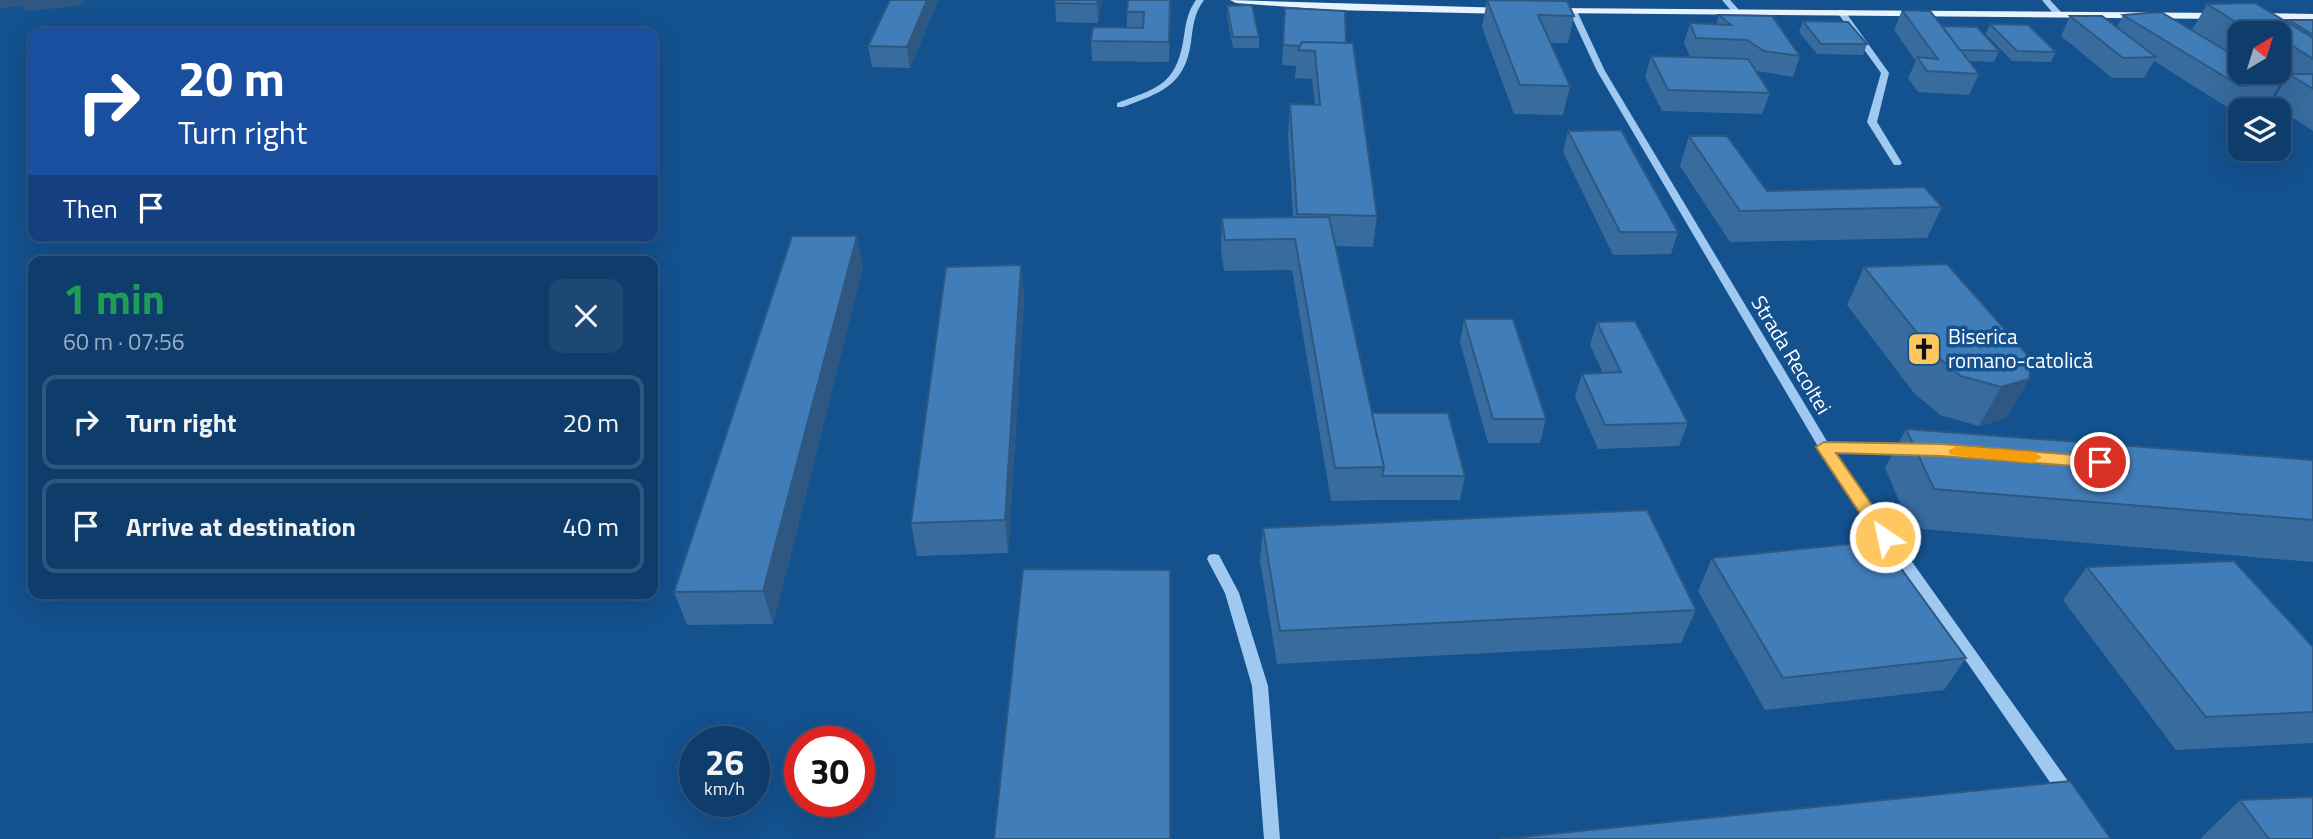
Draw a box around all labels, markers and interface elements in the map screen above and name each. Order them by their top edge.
north arrow [2228,21,2291,84]
map controls [2228,21,2291,161]
text: 20 m [178,40,285,115]
icon: right [63,56,154,147]
button: layers [2228,98,2291,161]
text: Turn right [178,108,307,156]
text: Then [63,189,118,228]
icon: arrive [132,189,170,227]
text: 1 min [63,266,165,330]
button: close [549,279,623,353]
street label: Strada Recoltei [1744,289,1840,420]
place label: Biserica romano-catolică [1948,320,2094,376]
text: 60 m · 07:56 [63,324,185,359]
church icon: Biserica romano-catolică [1905,330,1943,368]
icon: right [67,403,105,441]
text: Turn right [126,403,237,442]
text: 20 m [562,403,619,442]
pin [2070,432,2130,492]
icon: arrive [2081,443,2119,481]
position arrow [1848,500,1922,574]
icon: arrive [67,507,105,545]
text: Arrive at destination [126,507,356,546]
text: 40 m [562,507,619,546]
speed limit sign: 30 [784,726,875,817]
text: 26 [705,735,744,789]
text: km/h [704,775,745,802]

